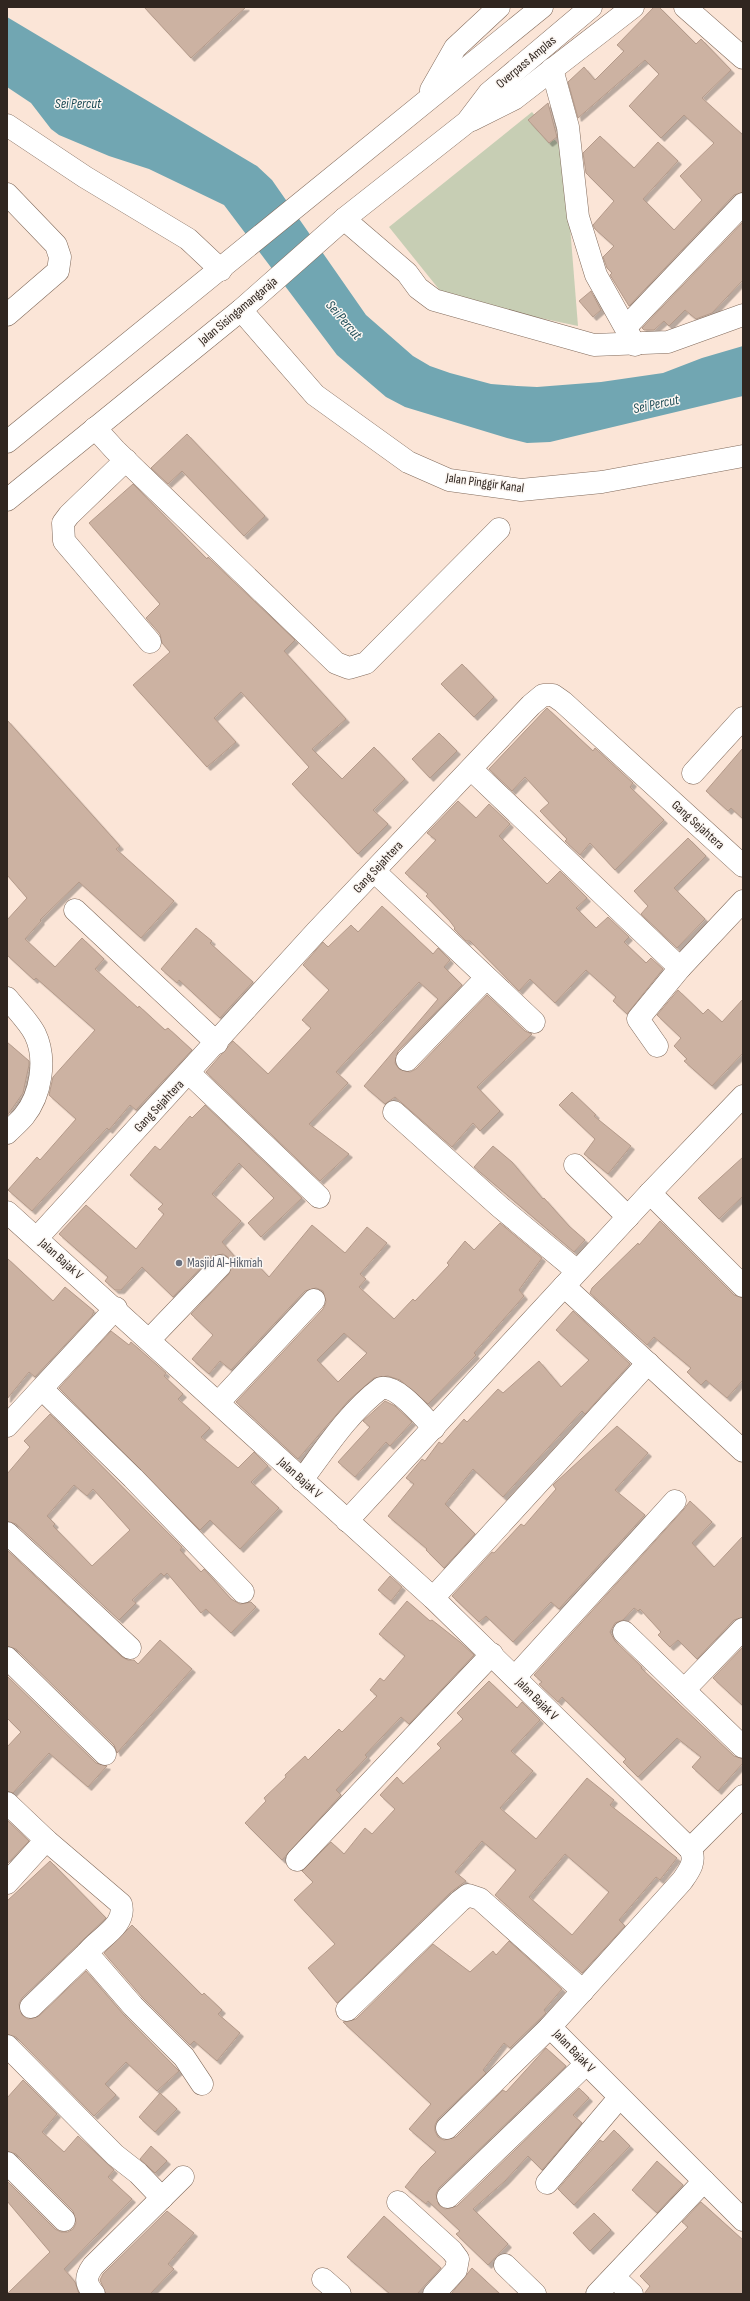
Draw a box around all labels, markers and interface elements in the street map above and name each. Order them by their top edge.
street label: Overpass Amplas [493,32,560,92]
water label: Sei Percut [55,95,102,112]
street label: Jalan Sisingamangaraja [194,273,281,349]
water label: Sei Percut [322,297,366,344]
water label: Sei Percut [632,391,681,417]
street label: Jalan Pinggir Kanal [444,469,525,496]
street label: Gang Sejahtera [668,797,728,853]
street label: Gang Sejahtera [350,838,406,896]
street label: Gang Sejahtera [131,1077,187,1135]
street label: Jalan Bajak V [35,1234,86,1283]
place label: Masjid Al-Hikmah [187,1255,262,1271]
marker: Masjid Al-Hikmah [174,1258,184,1268]
street label: Jalan Bajak V [274,1453,325,1502]
street label: Jalan Bajak V [512,1674,562,1724]
street label: Jalan Bajak V [549,2025,599,2076]

